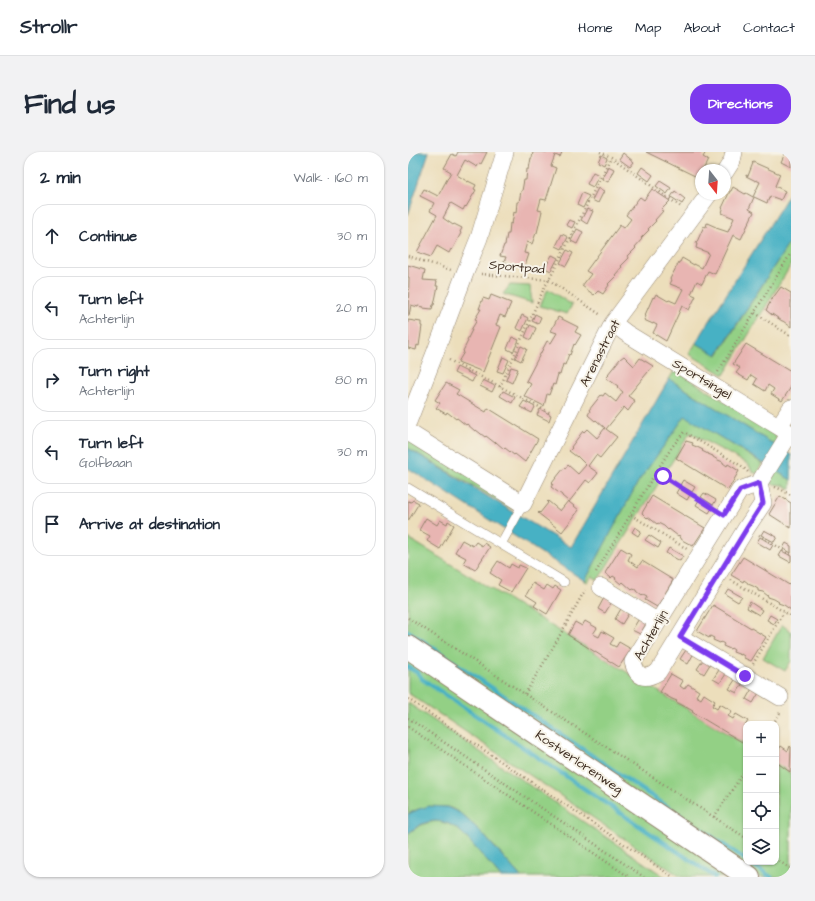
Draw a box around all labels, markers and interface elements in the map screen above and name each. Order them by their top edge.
text: Strollr [20,14,78,41]
text: Home [578,18,613,38]
text: Map [635,18,661,38]
text: About [683,18,721,38]
text: Contact [743,18,795,38]
button: Directions [690,84,791,124]
text: Find us [24,85,115,124]
north arrow [695,164,731,200]
text: 2 min [40,166,81,190]
text: Walk · 160 m [294,169,368,187]
icon: ahead [41,225,63,247]
text: Continue [79,226,137,247]
text: 30 m [337,227,367,245]
street label: Sportpad [488,256,546,278]
text: Turn left [79,289,143,310]
icon: left [41,297,63,319]
text: 20 m [336,299,367,317]
text: Achterlijn [79,310,134,328]
street label: Arenastraat [575,316,625,390]
street label: Sportsingel [669,354,735,405]
text: Turn right [79,361,150,382]
icon: right [41,369,63,391]
text: 80 m [335,371,367,389]
text: Achterlijn [79,382,134,400]
text: Turn left [79,433,143,454]
icon: left [41,441,63,463]
text: 30 m [337,443,367,461]
text: Golfbaan [79,454,132,472]
route start [654,467,672,485]
icon: arrive [41,513,63,535]
text: Arrive at destination [79,514,220,535]
street label: Achterlijn [629,606,673,663]
route end [736,667,754,685]
map controls [743,721,779,865]
button: + [743,721,779,757]
street label: Kostverlorenweg [531,726,627,799]
button: − [743,757,779,793]
button: locate [743,793,779,829]
button: layers [743,829,779,865]

